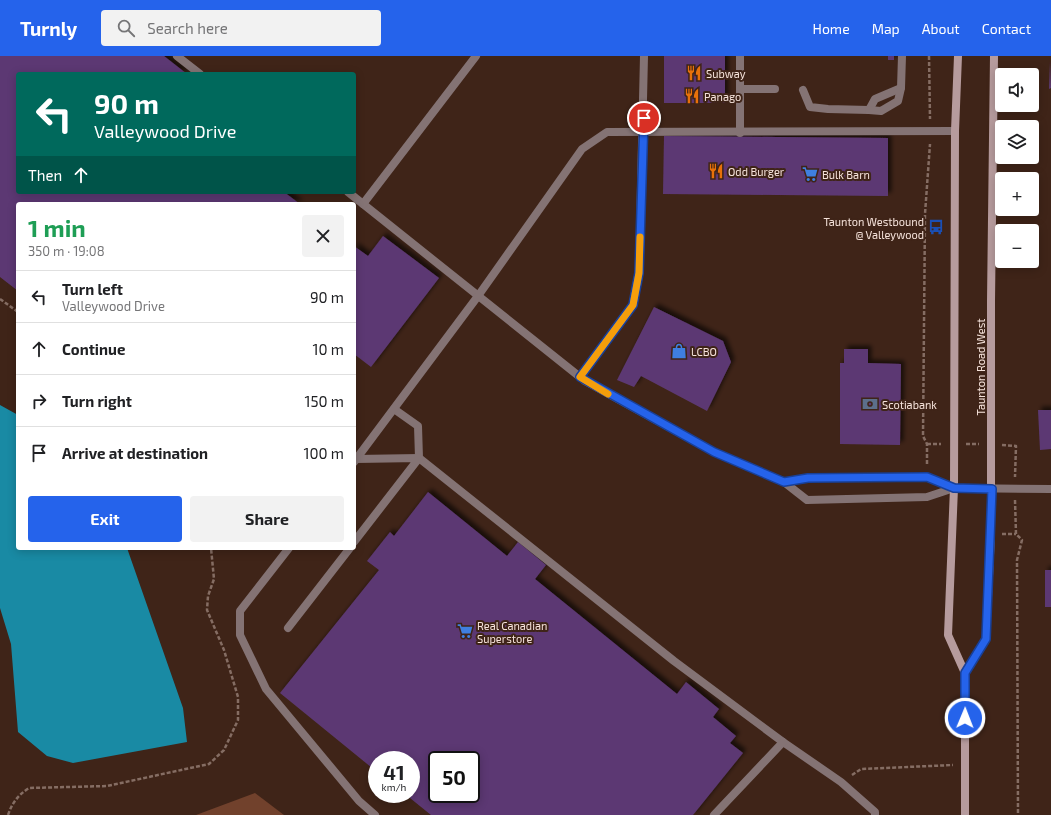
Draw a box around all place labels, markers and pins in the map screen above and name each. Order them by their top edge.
restaurant icon: Subway [685,64,703,82]
place label: Subway [706,67,746,80]
restaurant icon: Panago [683,87,701,105]
place label: Panago [704,90,741,103]
pin [627,101,661,135]
restaurant icon: Odd Burger [707,162,725,180]
place label: Odd Burger [728,165,785,178]
supermarket icon: Bulk Barn [801,165,819,183]
place label: Bulk Barn [822,168,870,181]
place label: Taunton Westbound @ Valleywood [823,215,924,241]
bus stop icon: Taunton Westbound @ Valleywood [927,218,945,236]
shop icon: LCBO [670,342,688,360]
place label: LCBO [691,345,717,358]
bank icon: Scotiabank [861,395,879,413]
place label: Scotiabank [882,398,937,411]
place label: Real Canadian Superstore [477,619,547,645]
supermarket icon: Real Canadian Superstore [456,622,474,640]

